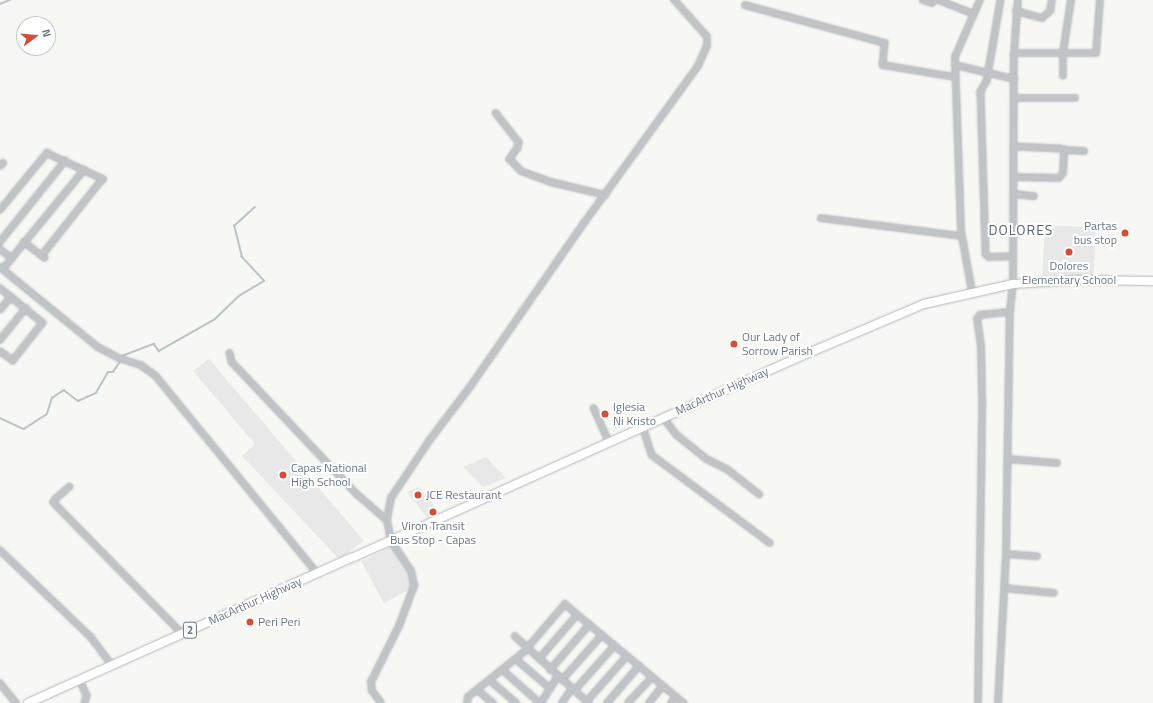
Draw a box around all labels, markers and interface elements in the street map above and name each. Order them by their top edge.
north arrow [16,16,56,56]
text: N [38,27,55,39]
place label: Partas bus stop [1074,219,1117,247]
district label: DOLORES [989,222,1053,238]
marker: Partas bus stop [1120,228,1130,238]
marker: Dolores Elementary School [1064,247,1074,257]
place label: Dolores Elementary School [1022,259,1116,287]
place label: Our Lady of Sorrow Parish [742,330,813,358]
marker: Our Lady of Sorrow Parish [729,339,739,349]
street label: MacArthur Highway [673,364,771,418]
place label: Iglesia Ni Kristo [613,400,656,428]
marker: Iglesia Ni Kristo [600,409,610,419]
place label: Capas National High School [291,461,367,489]
marker: Capas National High School [278,470,288,480]
place label: JCE Restaurant [426,488,502,502]
marker: JCE Restaurant [413,490,423,500]
marker: Viron Transit Bus Stop - Capas [428,507,438,517]
place label: Viron Transit Bus Stop - Capas [390,519,476,547]
street label: MacArthur Highway [206,574,304,628]
place label: Peri Peri [258,615,300,629]
marker: Peri Peri [245,617,255,627]
road number: 2 [182,621,198,639]

